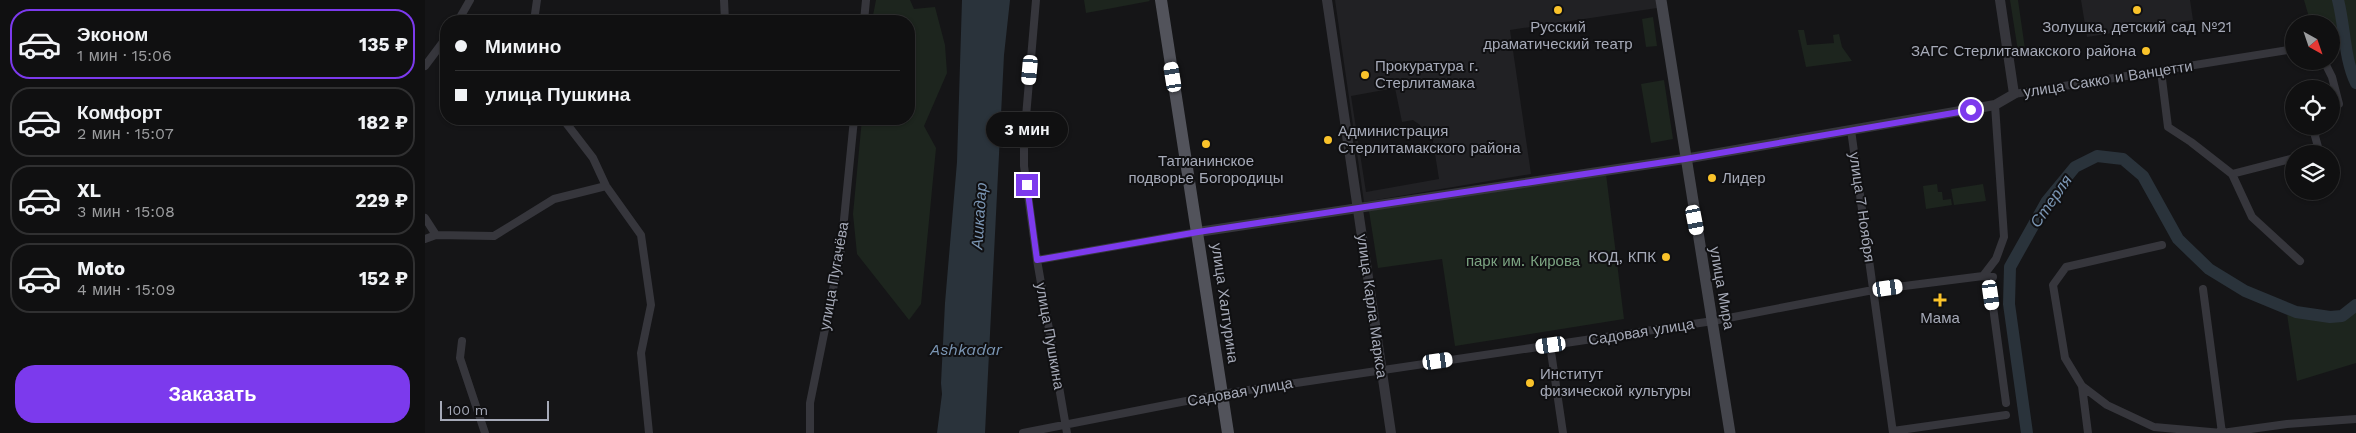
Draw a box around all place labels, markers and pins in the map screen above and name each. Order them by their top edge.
marker: Русский драматический театр [1552,4,1564,16]
marker: Золушка, детский сад №21 [2131,4,2143,16]
place label: Русский драматический театр [1483,18,1633,53]
place label: Золушка, детский сад №21 [2042,18,2232,36]
place label: ЗАГС Стерлитамакского района [1911,42,2137,60]
marker: ЗАГС Стерлитамакского района [2140,45,2152,57]
place label: Прокуратура г. Стерлитамака [1375,57,1479,92]
marker: Прокуратура г. Стерлитамака [1359,69,1371,81]
place label: Администрация Стерлитамакского района [1338,122,1521,157]
marker: Администрация Стерлитамакского района [1322,134,1334,146]
marker: Татианинское подворье Богородицы [1200,138,1212,150]
place label: Татианинское подворье Богородицы [1128,152,1284,187]
place label: Лидер [1722,169,1766,187]
marker: Лидер [1706,172,1718,184]
place label: КОД, КПК [1589,248,1656,266]
marker: КОД, КПК [1660,251,1672,263]
marker: Мама [1933,293,1947,307]
place label: Мама [1920,309,1960,327]
place label: Институт физической культуры [1540,365,1691,400]
marker: Институт физической культуры [1524,377,1536,389]

